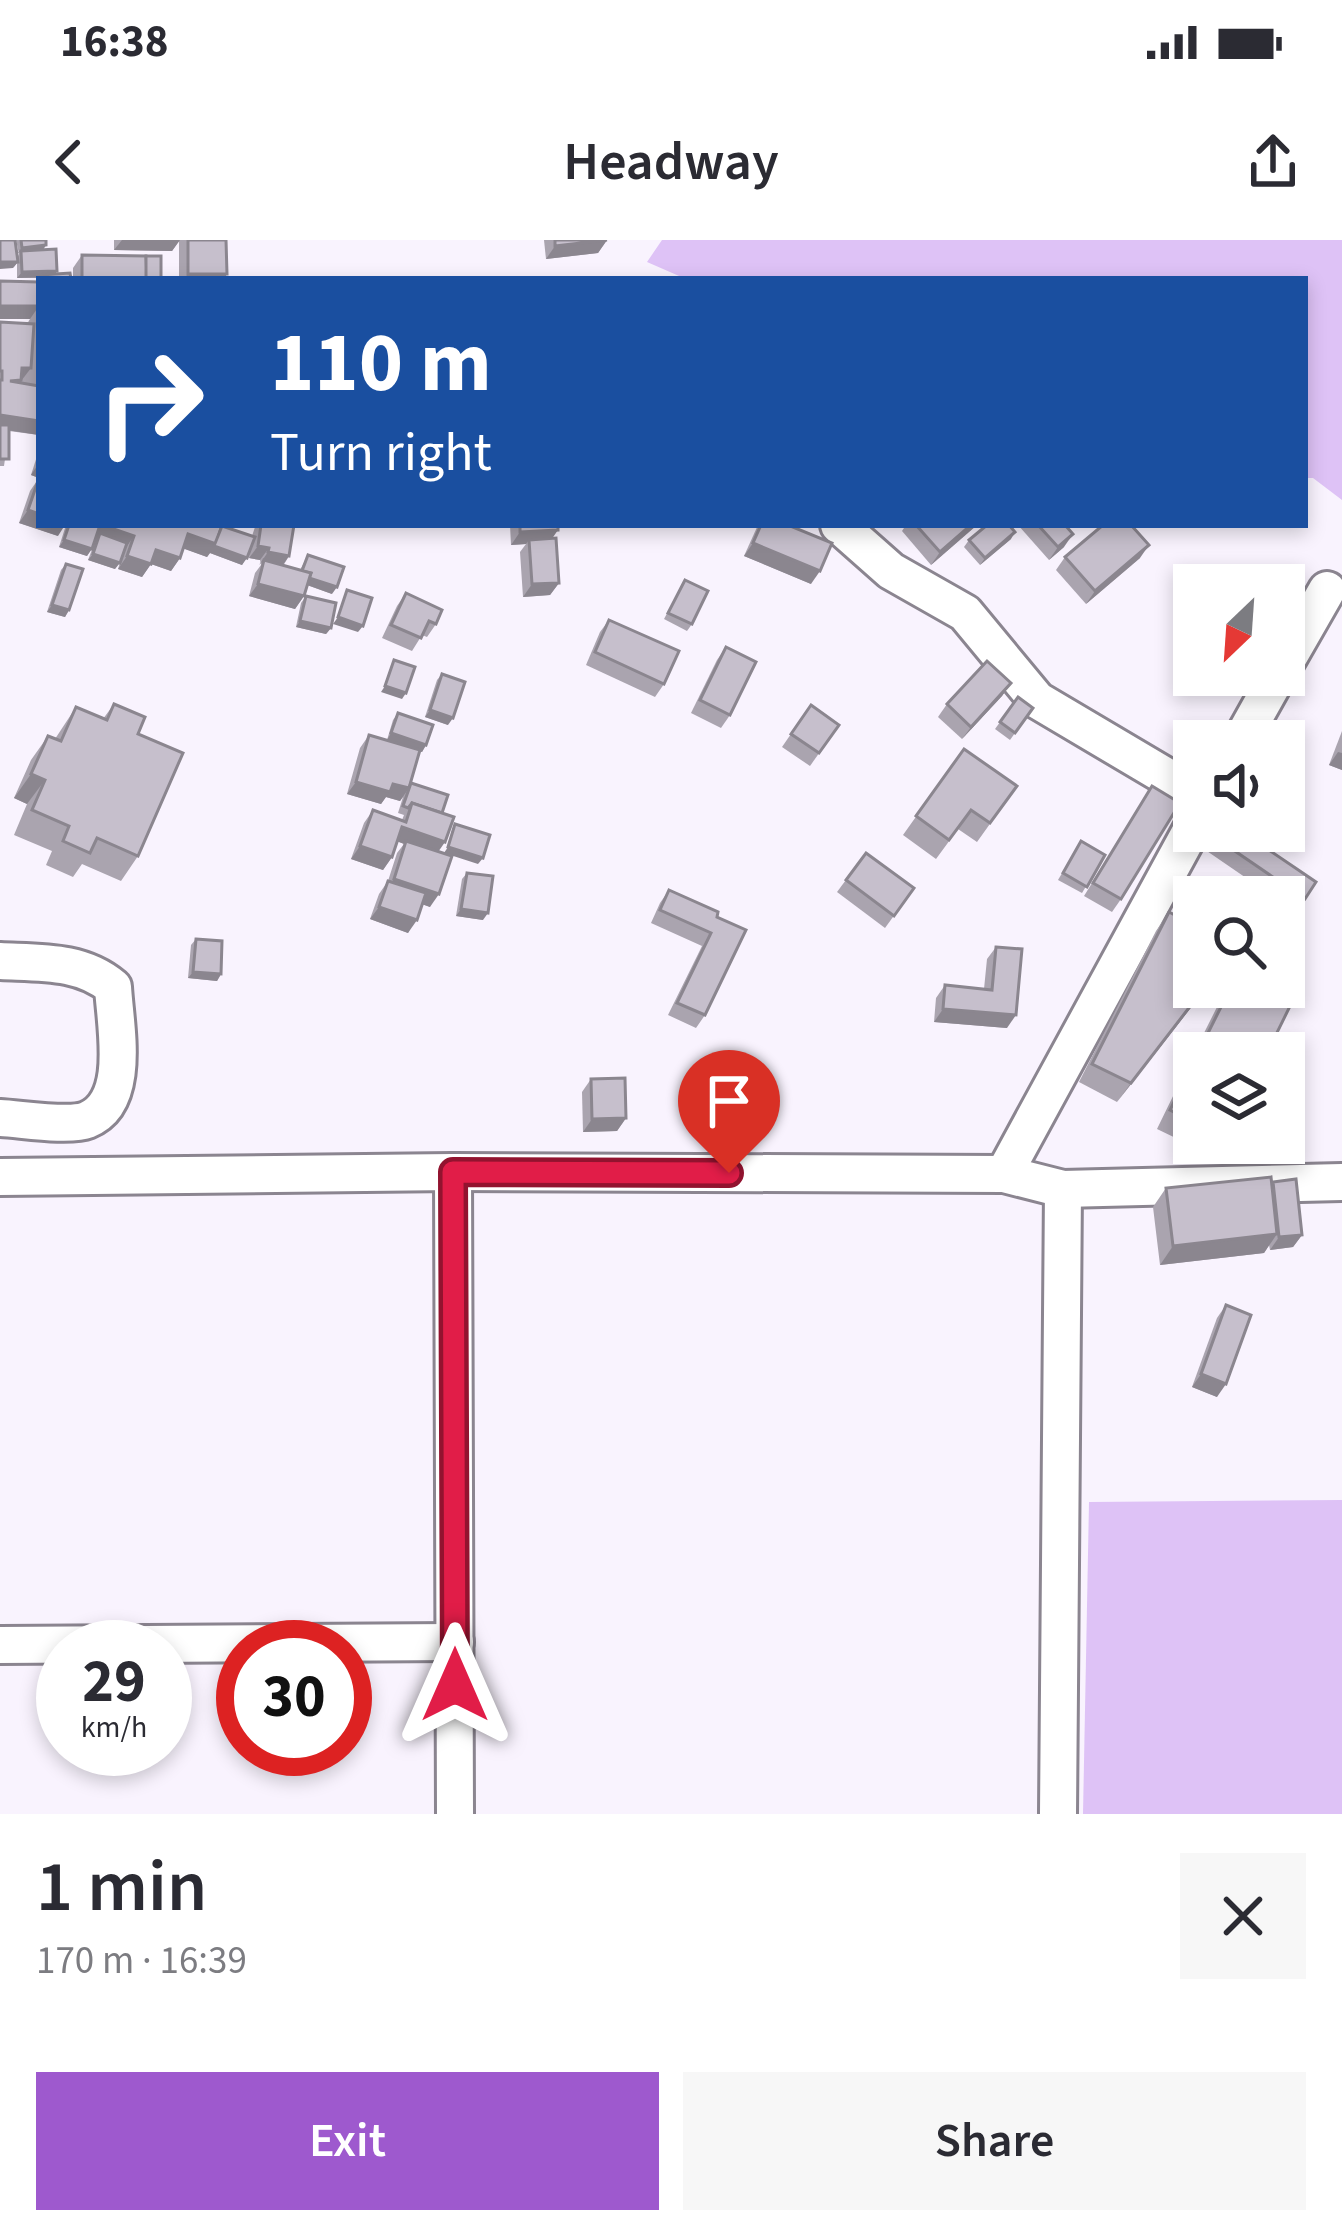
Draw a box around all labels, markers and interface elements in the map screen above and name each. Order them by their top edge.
text: 16:38 [60,10,169,74]
text: Headway [563,124,779,201]
icon: back [36,129,102,195]
icon: share [1240,129,1306,195]
text: 110 m [270,304,492,424]
icon: right [72,324,228,480]
text: Turn right [270,415,492,492]
north arrow [1173,564,1305,696]
map controls [1173,564,1305,1164]
button: sound [1173,720,1305,852]
button: search [1173,876,1305,1008]
button: layers [1173,1032,1305,1164]
pin [678,1050,780,1173]
icon: arrive [696,1068,762,1134]
speed limit sign: 30 [216,1620,372,1776]
position arrow [392,1622,518,1748]
text: 29 [82,1640,146,1725]
text: km/h [81,1706,147,1749]
text: 1 min [36,1836,207,1939]
button: close [1180,1853,1306,1979]
text: 170 m · 16:39 [36,1933,247,1989]
button: Exit [36,2072,659,2210]
button: Share [683,2072,1306,2210]

